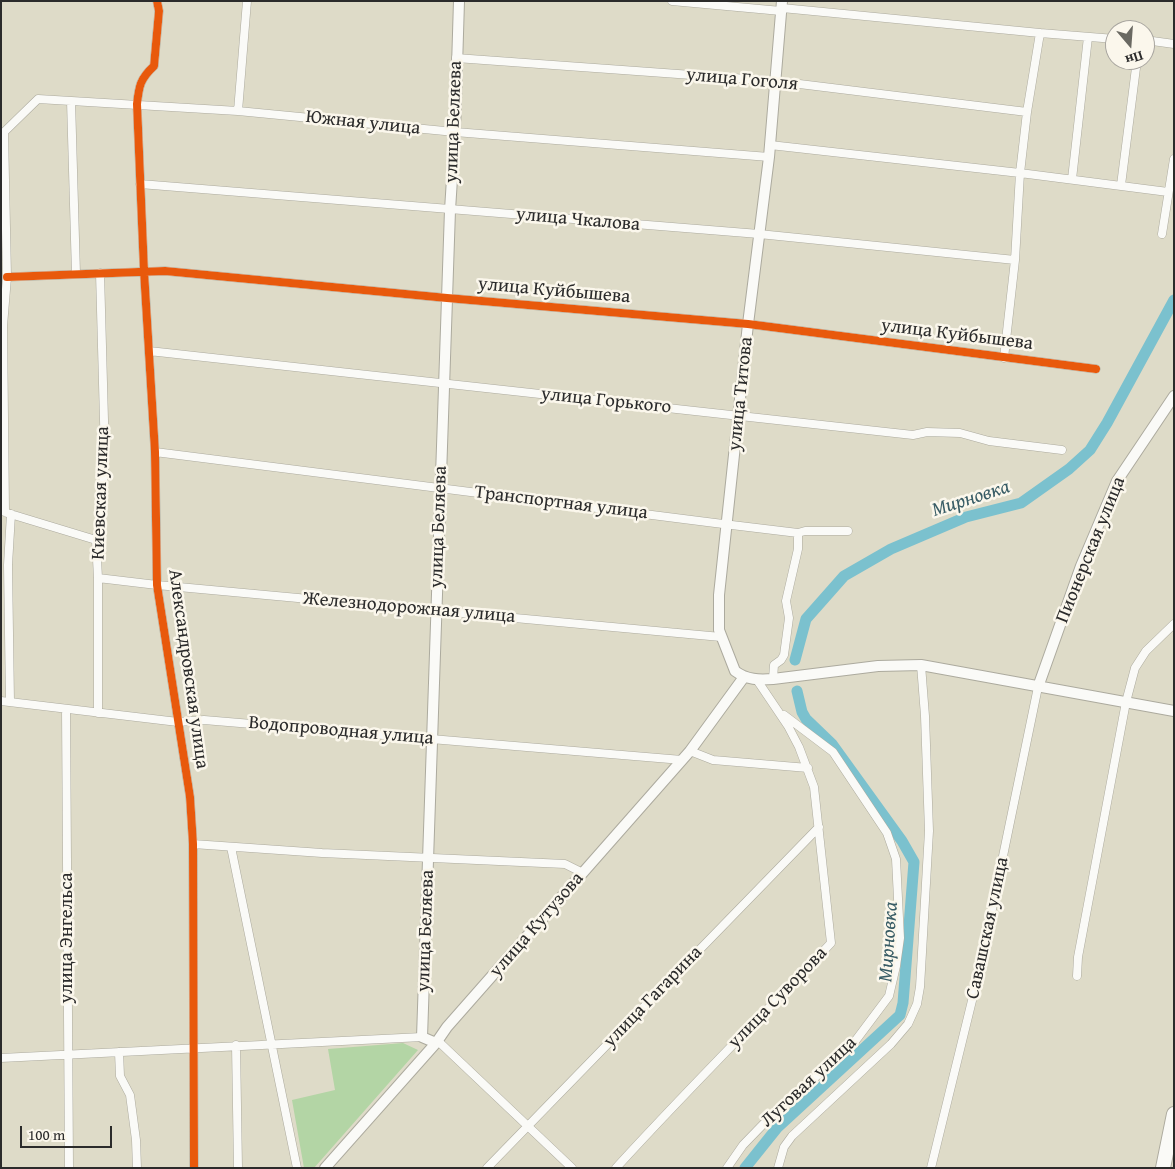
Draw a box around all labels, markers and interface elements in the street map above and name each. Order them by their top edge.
north arrow [1105,20,1155,70]
text: Пн [1123,46,1146,71]
street label: улица Беляева [440,60,468,184]
street label: улица Гоголя [685,64,799,96]
street label: Южная улица [304,106,422,140]
street label: улица Чкалова [515,203,641,237]
street label: улица Куйбышева [477,273,631,309]
street label: улица Куйбышева [880,314,1034,356]
street label: улица Титова [724,336,758,452]
street label: улица Горького [540,383,672,419]
street label: Киевская улица [87,426,115,560]
street label: улица Беляева [425,465,453,589]
street label: Пионерская улица [1051,473,1131,627]
water label: Мирновка [929,475,1013,523]
street label: Транспортная улица [473,481,649,525]
street label: Александровская улица [163,568,213,770]
street label: Железнодорожная улица [302,587,516,629]
street label: Водопроводная улица [248,712,434,750]
street label: Савашская улица [962,855,1014,1001]
street label: улица Кутузова [485,868,589,982]
street label: улица Беляева [412,869,440,993]
street label: улица Энгельса [56,872,78,1004]
water label: Мирновка [874,901,904,983]
street label: улица Гагарина [599,941,707,1053]
street label: улица Суворова [724,942,832,1054]
street label: Луговая улица [756,1032,862,1132]
scale bar [22,1116,115,1148]
text: 100 m [28,1124,65,1145]

